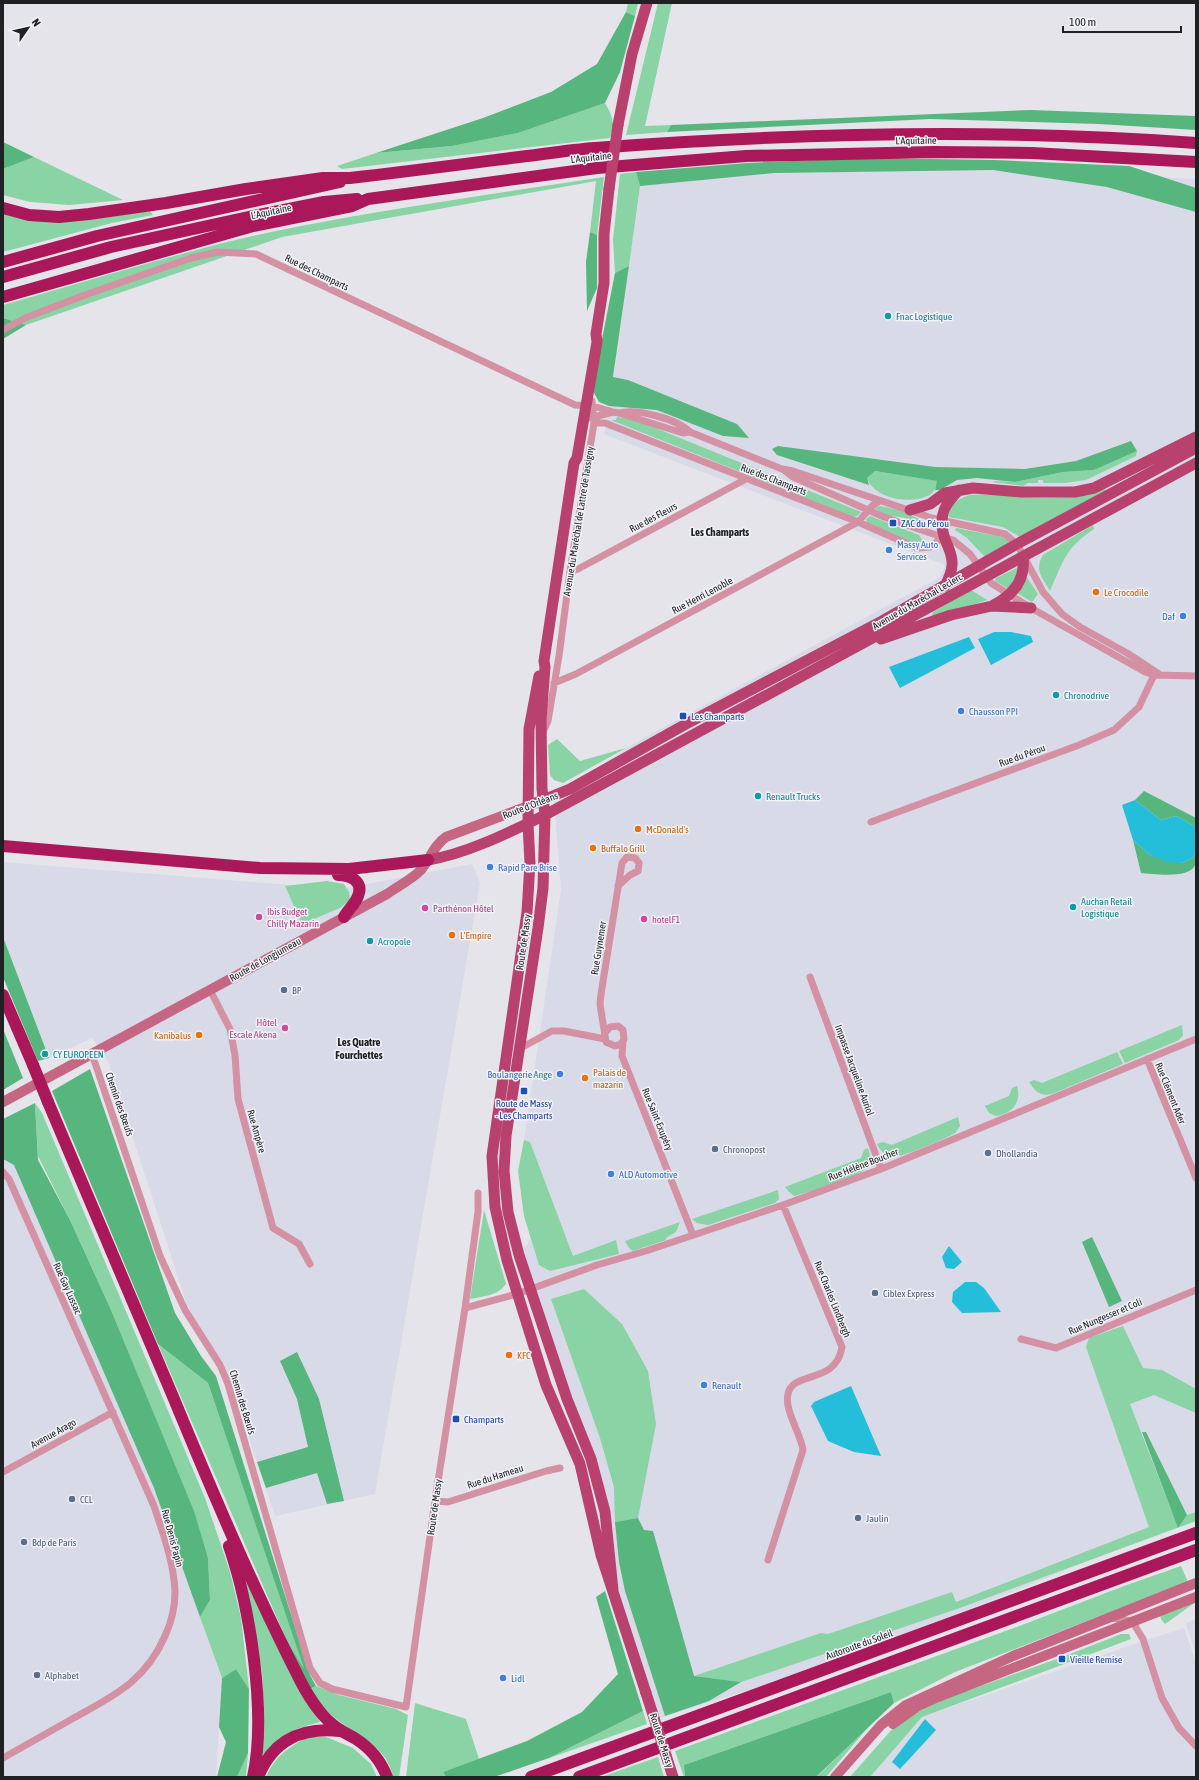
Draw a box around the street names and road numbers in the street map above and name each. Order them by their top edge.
street label: L'Aquitaine [895,135,937,146]
street label: L'Aquitaine [570,150,612,165]
street label: L'Aquitaine [250,202,293,221]
street label: Rue des Champarts [283,252,351,293]
street label: Avenue du Maréchal de Lattre de Tassigny [561,445,596,597]
street label: Rue des Champarts [739,462,809,497]
street label: Rue des Fleurs [628,500,679,535]
street label: Avenue du Maréchal Leclerc [870,571,964,632]
street label: Rue Henri Lenoble [670,575,735,616]
street label: Rue du Pérou [998,742,1047,769]
street label: Route d'Orléans [501,790,560,821]
street label: Route de Massy [514,913,533,971]
street label: Rue Guynemer [589,919,608,976]
street label: Route de Longjumeau [228,935,303,984]
street label: Impasse Jacqueline Auriol [833,1023,876,1117]
street label: Rue Clément Ader [1153,1061,1188,1126]
street label: Chemin des Bœufs [103,1071,136,1138]
street label: Rue Saint-Exupéry [640,1086,675,1152]
street label: Rue Ampère [245,1108,268,1155]
street label: Rue Hélène Boucher [827,1146,901,1183]
street label: Rue Charles Lindbergh [812,1259,853,1339]
street label: Rue Gay Lussac [51,1261,84,1316]
street label: Rue Nungesser et Coli [1067,1296,1144,1337]
street label: Chemin des Bœufs [227,1369,258,1436]
street label: Avenue Arago [29,1416,78,1450]
street label: Rue du Hameau [466,1462,525,1491]
street label: Route de Massy [425,1478,444,1536]
street label: Rue Denis Papin [160,1508,186,1568]
street label: Autoroute du Soleil [824,1627,894,1662]
street label: Route de Massy [648,1712,675,1769]

